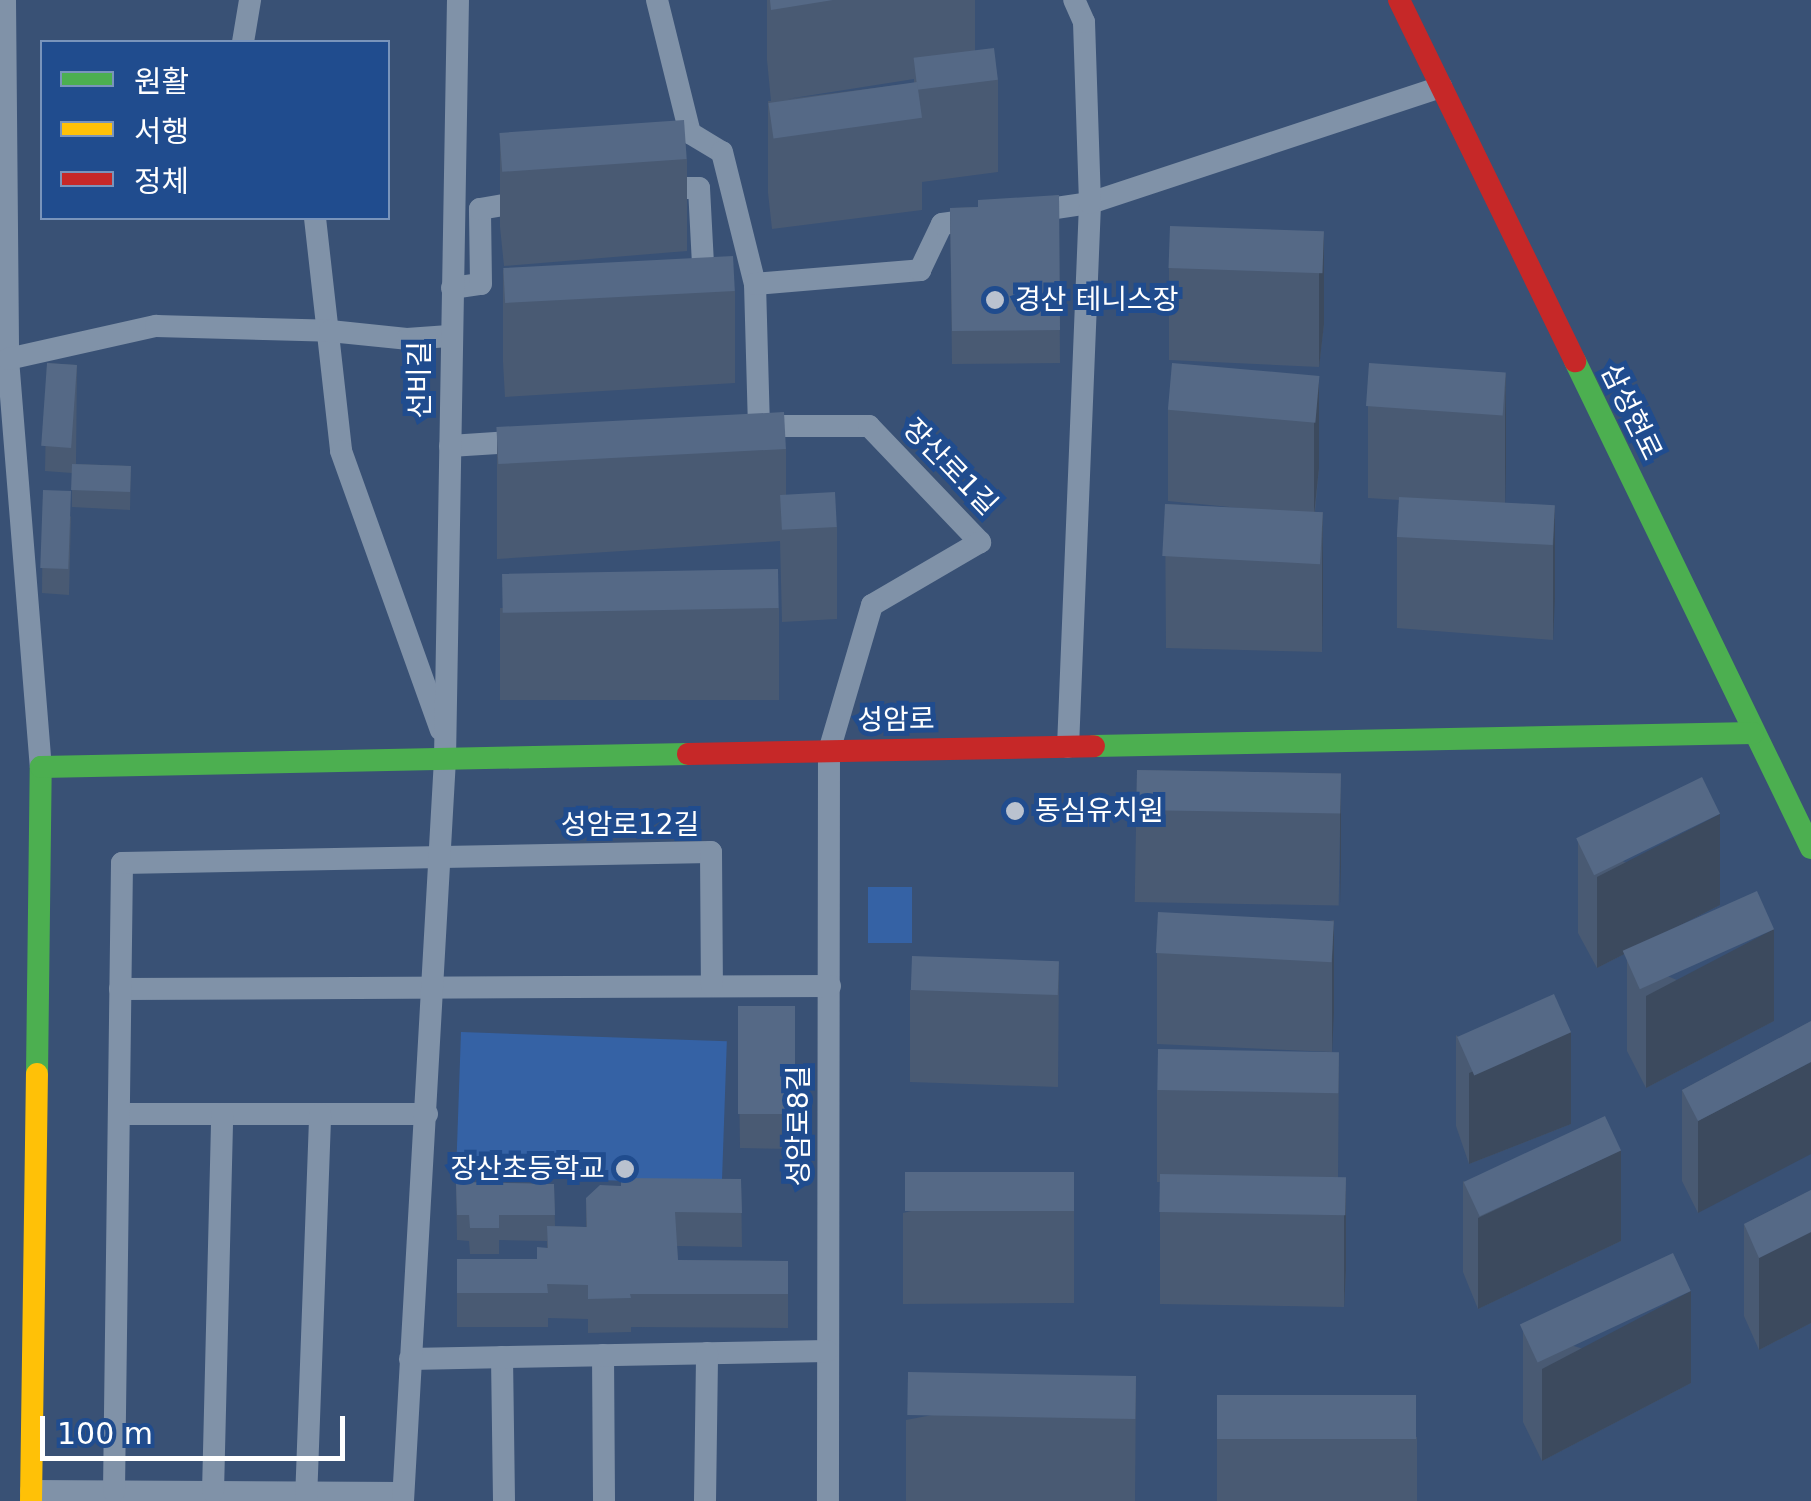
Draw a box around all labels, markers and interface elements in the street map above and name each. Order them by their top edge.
legend [40,40,390,220]
text: 원활 [134,64,189,99]
text: 서행 [134,114,189,149]
text: 정체 [134,164,189,199]
place label: 경산 테니스장 [1015,283,1178,317]
marker: 경산 테니스장 [984,289,1006,311]
street label: 선비길 [403,341,437,419]
street label: 삼성현로 [1593,358,1669,466]
street label: 장산로1길 [896,412,1004,522]
street label: 성암로 [857,703,935,737]
place label: 동심유치원 [1035,794,1164,828]
marker: 동심유치원 [1004,800,1026,822]
street label: 성암로12길 [561,808,699,842]
street label: 성암로8길 [782,1066,816,1186]
place label: 장산초등학교 [450,1152,605,1186]
marker: 장산초등학교 [614,1158,636,1180]
scale bar [45,1396,350,1458]
text: 100 m [57,1416,153,1451]

